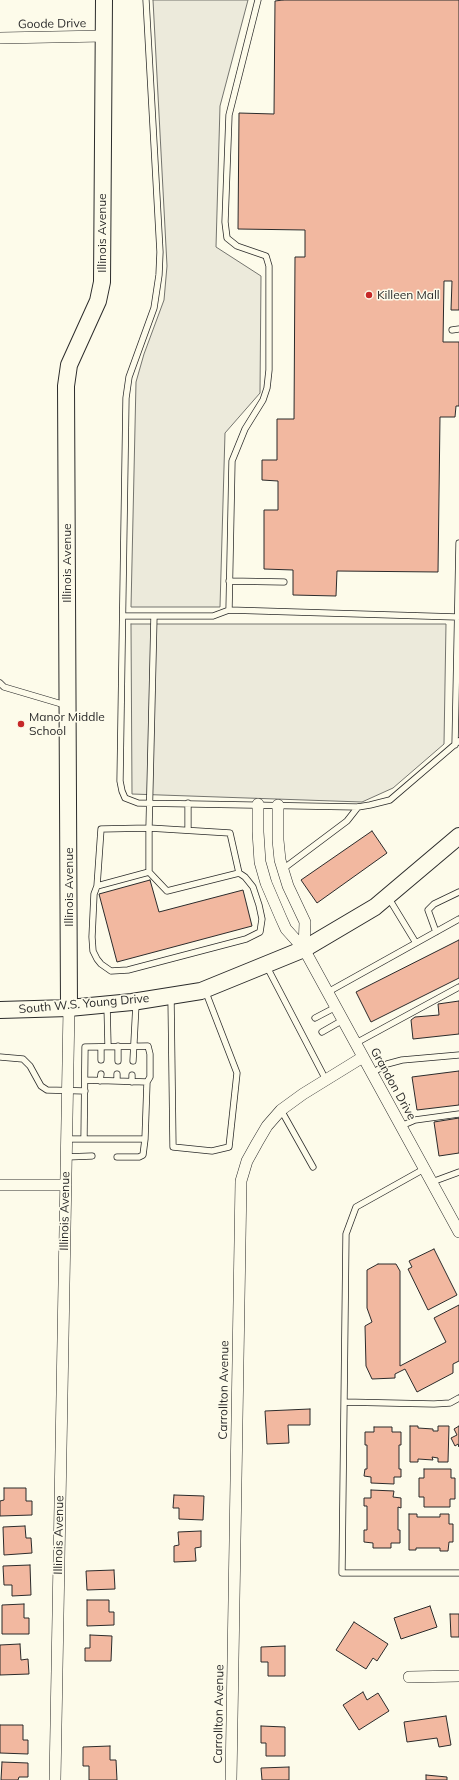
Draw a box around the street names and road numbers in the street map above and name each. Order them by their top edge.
street label: Goode Drive [18,16,86,32]
street label: Illinois Avenue [95,193,109,273]
street label: Illinois Avenue [60,523,74,603]
street label: Illinois Avenue [62,847,76,927]
street label: South W.S. Young Drive [18,991,150,1017]
street label: Grandon Drive [367,1045,419,1123]
street label: Illinois Avenue [57,1171,73,1251]
street label: Carrollton Avenue [216,1340,232,1440]
street label: Illinois Avenue [51,1495,67,1575]
street label: Carrollton Avenue [211,1664,227,1764]

